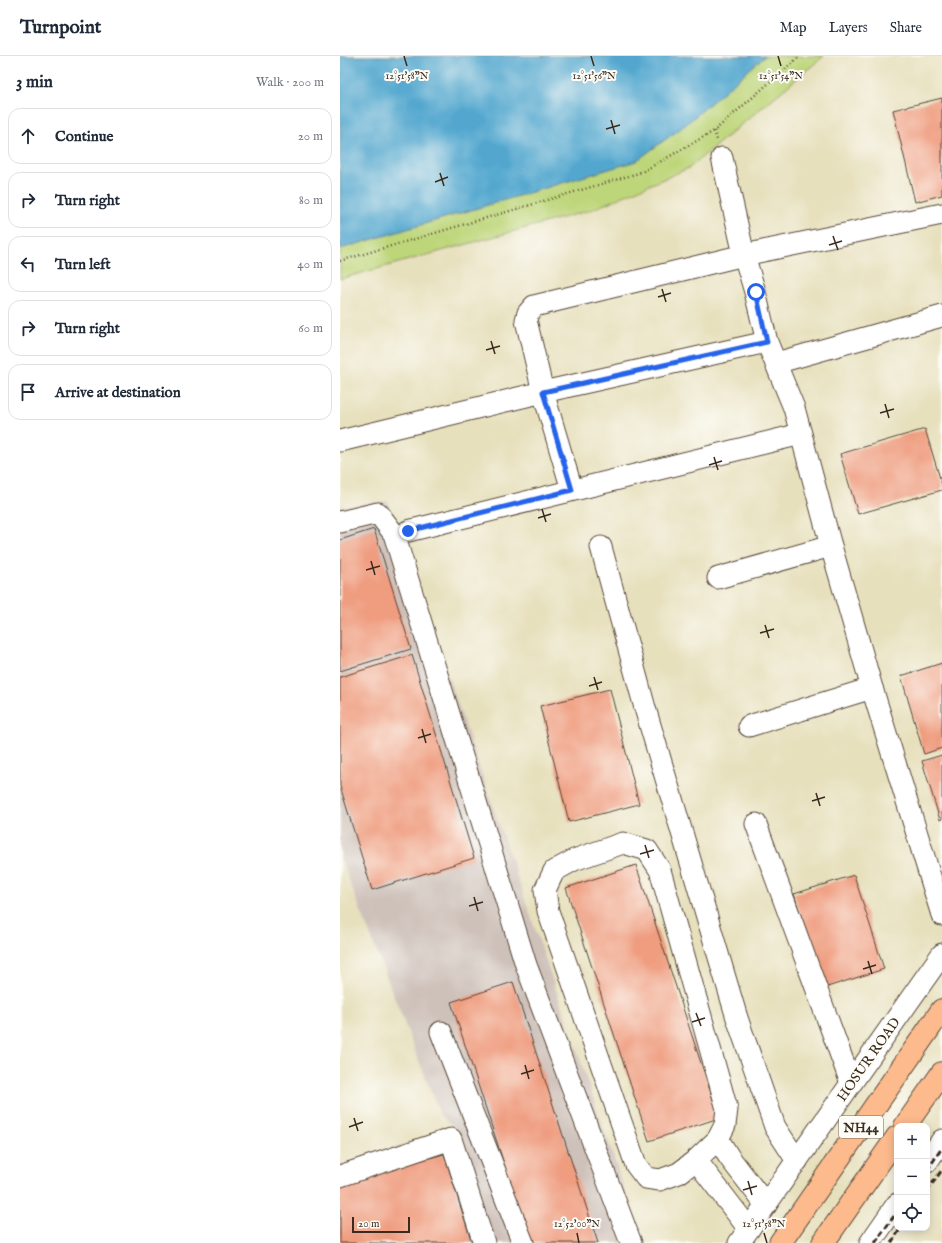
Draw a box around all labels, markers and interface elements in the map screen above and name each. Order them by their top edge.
text: Turnpoint [20,16,101,40]
text: Map [780,19,807,37]
text: Layers [829,19,868,37]
text: Share [890,19,922,37]
text: 12°51'58"N [386,70,429,83]
text: 12°51'56"N [572,70,616,83]
text: 12°51'54"N [759,70,803,83]
text: 3 min [16,72,53,93]
text: Walk · 200 m [256,74,324,91]
icon: ahead [17,125,39,147]
text: Continue [55,127,113,146]
text: 20 m [298,128,323,145]
icon: right [17,189,39,211]
text: Turn right [55,191,120,210]
text: 80 m [299,192,323,209]
icon: left [17,253,39,275]
text: Turn left [55,255,111,274]
text: 40 m [297,256,323,273]
route start [747,283,765,301]
icon: right [17,317,39,339]
text: Turn right [55,319,120,338]
text: 60 m [298,320,323,337]
icon: arrive [17,381,39,403]
text: Arrive at destination [55,383,181,402]
route end [399,522,417,540]
street label: HOSUR ROAD [833,1014,904,1105]
road number: NH44 [839,1116,883,1138]
map controls [894,1123,930,1231]
button: + [894,1123,930,1159]
button: − [894,1159,930,1195]
button: locate [894,1195,930,1231]
scale bar [352,1215,410,1234]
text: 20 m [358,1217,379,1231]
text: 12°52'00"N [554,1218,600,1231]
text: 12°51'58"N [743,1218,786,1231]

